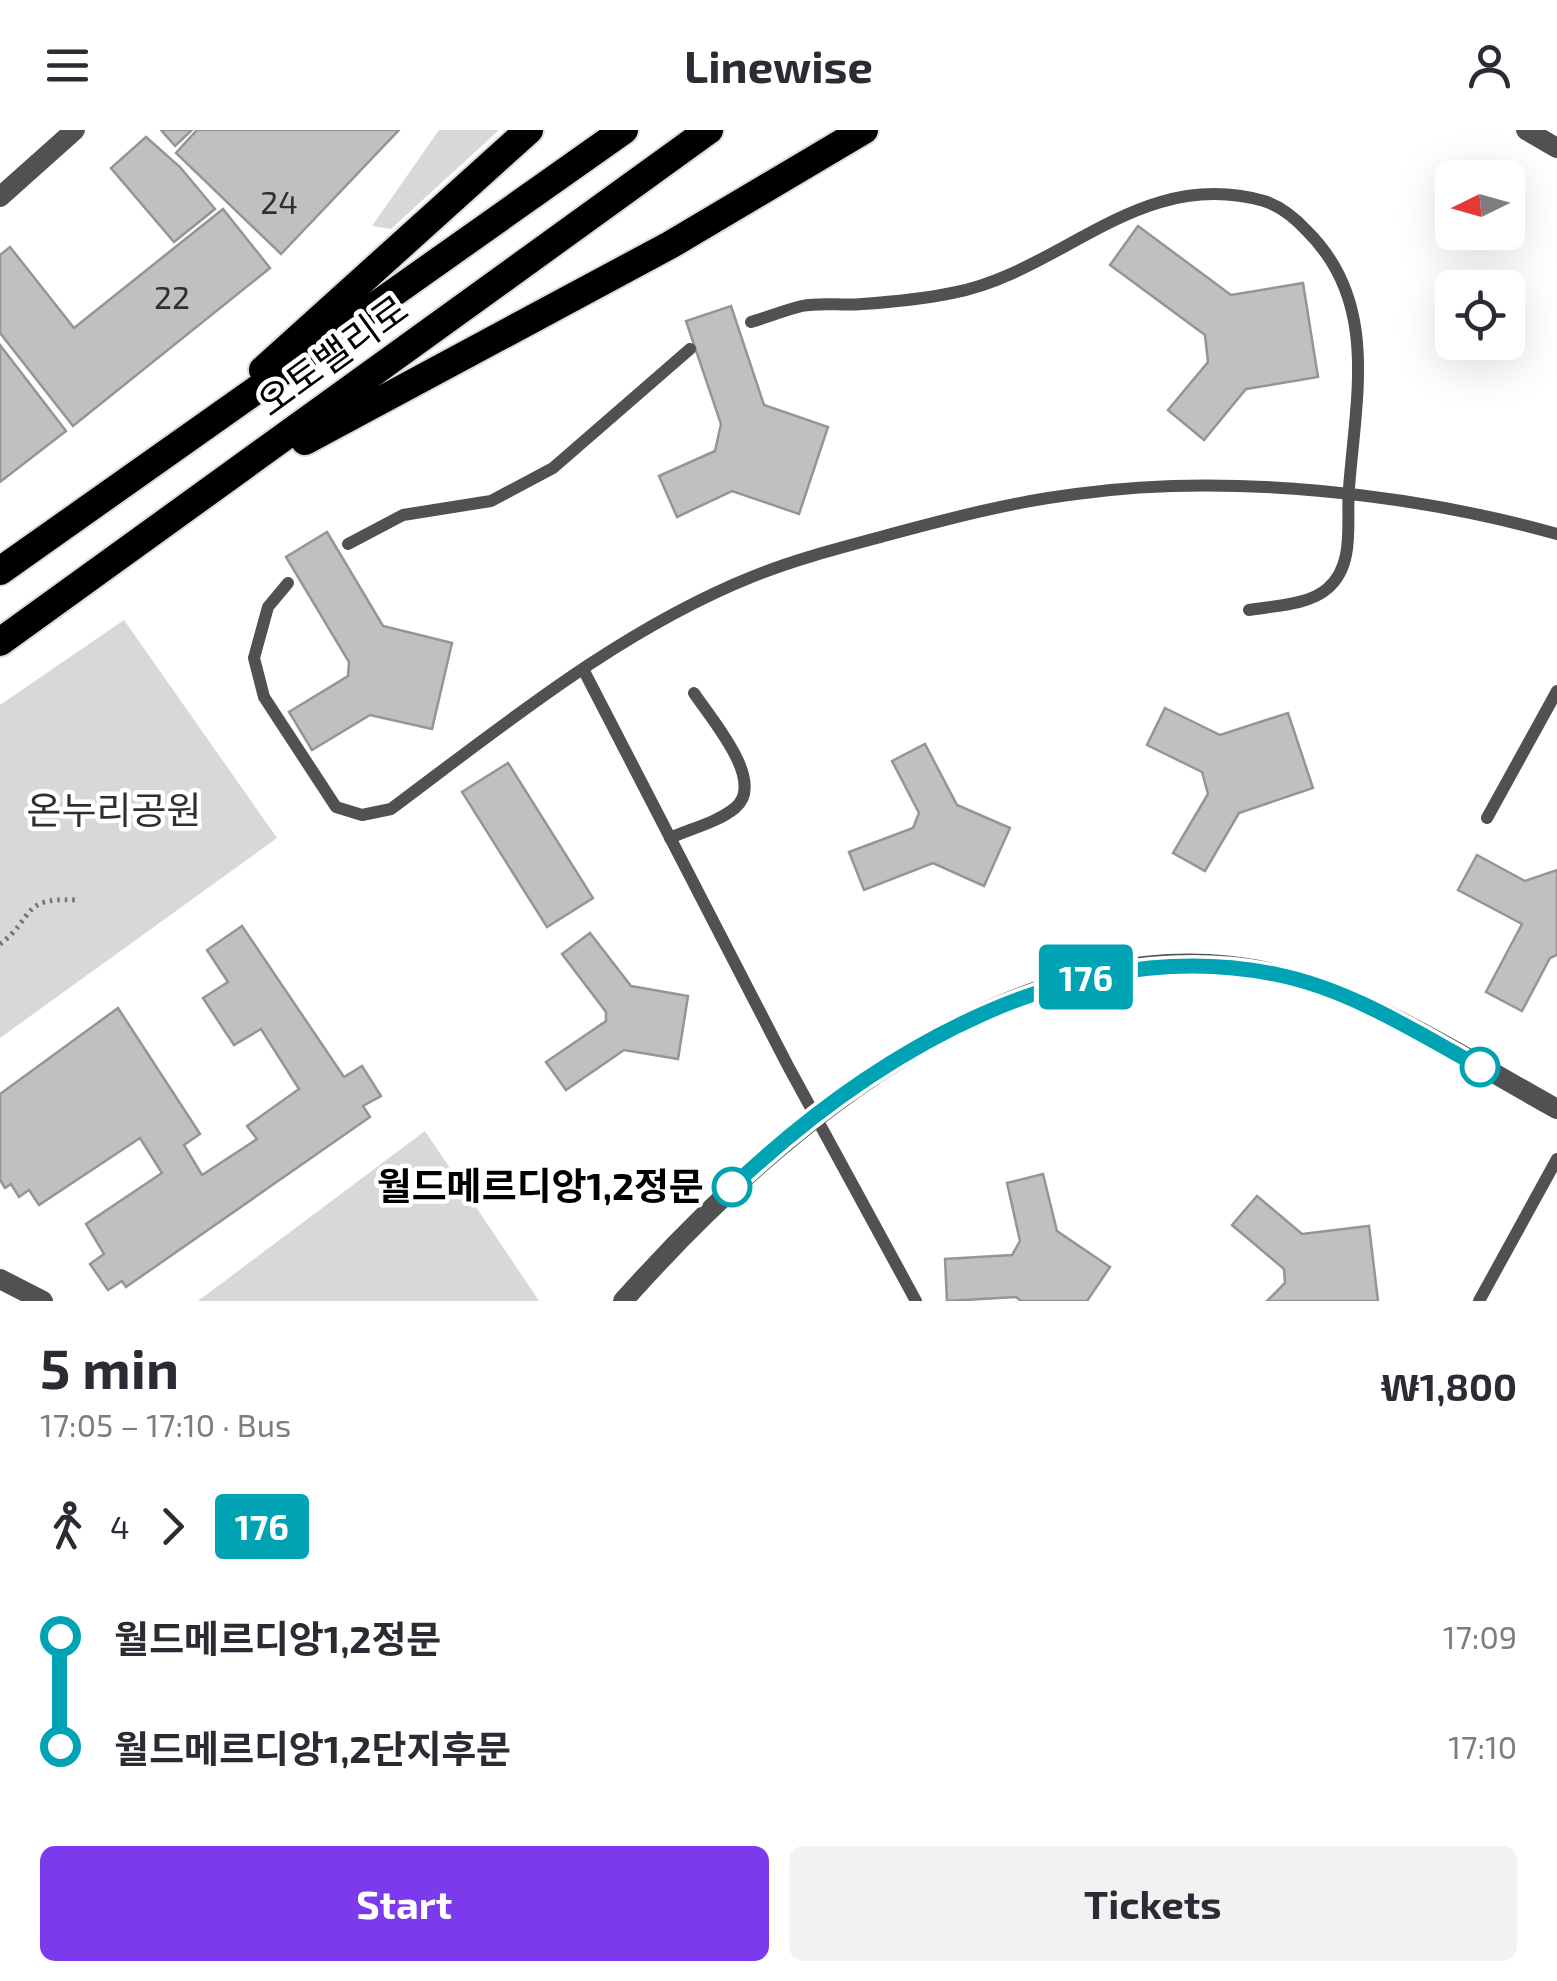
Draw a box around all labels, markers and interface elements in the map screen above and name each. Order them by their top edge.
icon: menu [40,38,95,93]
text: Linewise [684,38,873,92]
icon: person [1462,38,1517,93]
north arrow [1435,160,1525,250]
map controls [1435,160,1525,360]
house number: 24 [260,182,298,220]
button: locate [1435,270,1525,360]
house number: 22 [154,277,190,315]
street label: 오토밸리로 [248,284,416,424]
park label: 온누리공원 [27,786,201,832]
line badge: 176 [1028,944,1144,1010]
text: 176 [1059,956,1113,998]
unlabelled marker [1461,1048,1499,1086]
place label: 월드메르디앙1,2정문 [377,1162,704,1208]
marker: 월드메르디앙1,2정문 [713,1168,751,1206]
text: 5 min [40,1334,179,1400]
text: ₩1,800 [1381,1363,1517,1409]
text: 17:05 – 17:10 · Bus [40,1405,291,1443]
icon: walk [40,1499,95,1554]
icon: forward [145,1499,200,1554]
text: 176 [235,1505,289,1547]
text: 4 [110,1507,130,1545]
text: 월드메르디앙1,2정문 [114,1615,441,1661]
text: 17:09 [1443,1617,1517,1655]
text: 월드메르디앙1,2단지후문 [114,1725,511,1771]
text: 17:10 [1448,1727,1517,1765]
button: Start [40,1846,769,1961]
button: Tickets [789,1846,1517,1961]

